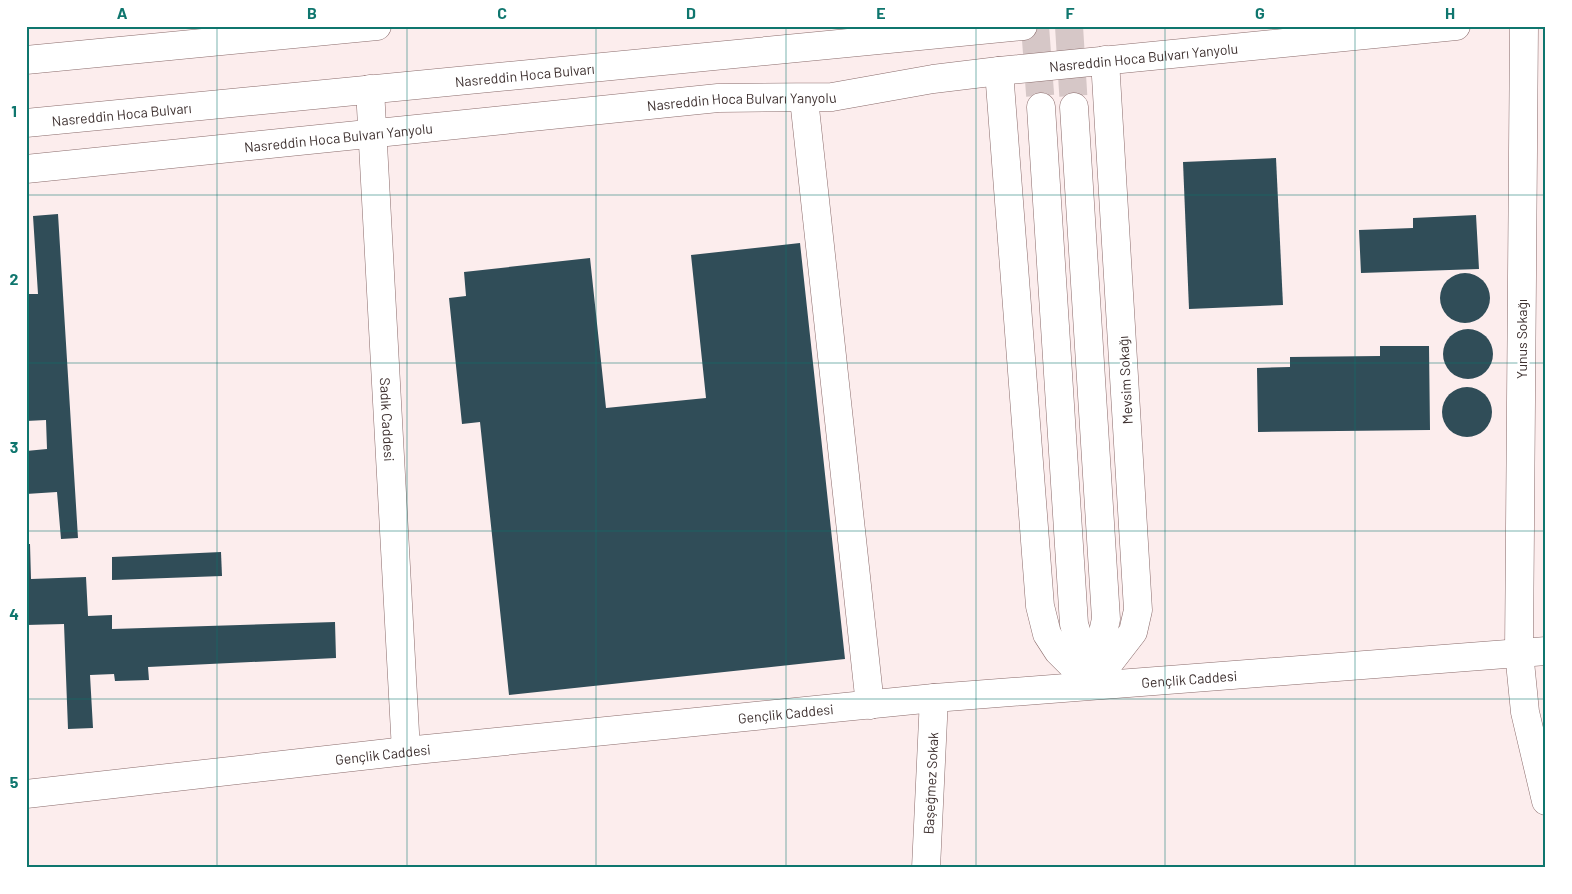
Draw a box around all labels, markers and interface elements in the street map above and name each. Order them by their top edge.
text: A [117,3,128,22]
text: B [307,3,317,22]
text: C [497,3,507,22]
text: D [686,3,696,22]
text: E [876,3,886,22]
text: F [1066,3,1075,22]
text: G [1255,3,1265,22]
text: H [1445,3,1455,22]
street label: Nasreddin Hoca Bulvarı Yanyolu [1048,39,1239,75]
street label: Nasreddin Hoca Bulvarı [454,59,595,90]
street label: Nasreddin Hoca Bulvarı Yanyolu [646,88,838,114]
street label: Nasreddin Hoca Bulvarı [51,98,192,129]
text: 1 [11,101,17,120]
street label: Nasreddin Hoca Bulvarı Yanyolu [243,119,434,155]
text: 2 [10,269,19,288]
street label: Yunus Sokağı [1513,299,1530,379]
street label: Mevsim Sokağı [1114,335,1136,425]
street label: Sadık Caddesi [377,377,399,462]
text: 3 [10,437,18,456]
text: 4 [9,604,19,623]
street label: Gençlik Caddesi [1141,666,1238,691]
street label: Gençlik Caddesi [737,700,834,726]
street label: Başeğmez Sokak [919,732,941,835]
street label: Gençlik Caddesi [334,740,431,767]
text: 5 [10,772,19,791]

